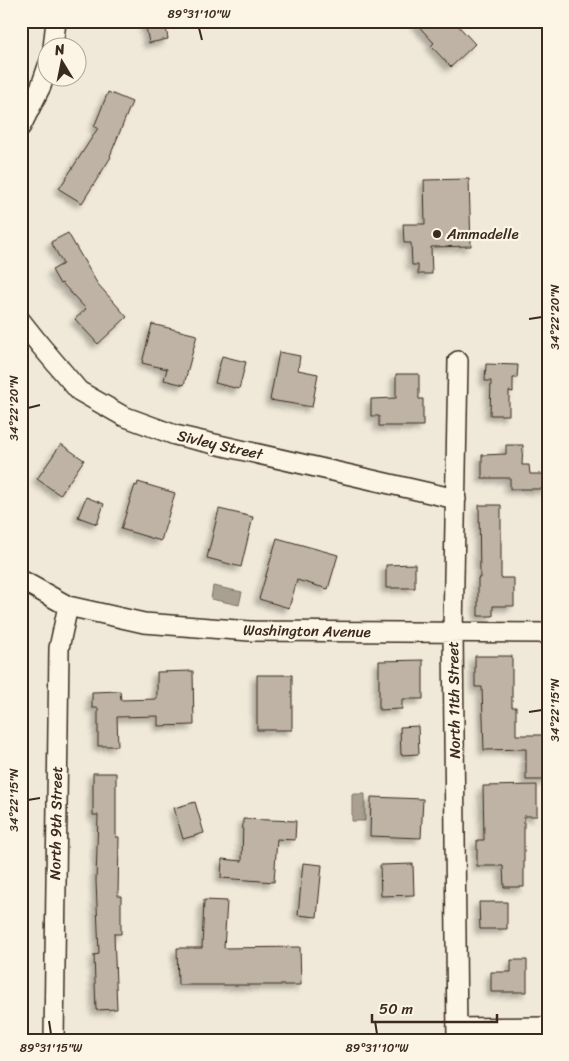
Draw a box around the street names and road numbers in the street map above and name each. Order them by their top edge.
street label: Sivley Street [175,423,266,468]
street label: Washington Avenue [243,617,371,645]
street label: North 11th Street [440,641,468,759]
street label: North 9th Street [42,766,70,880]

